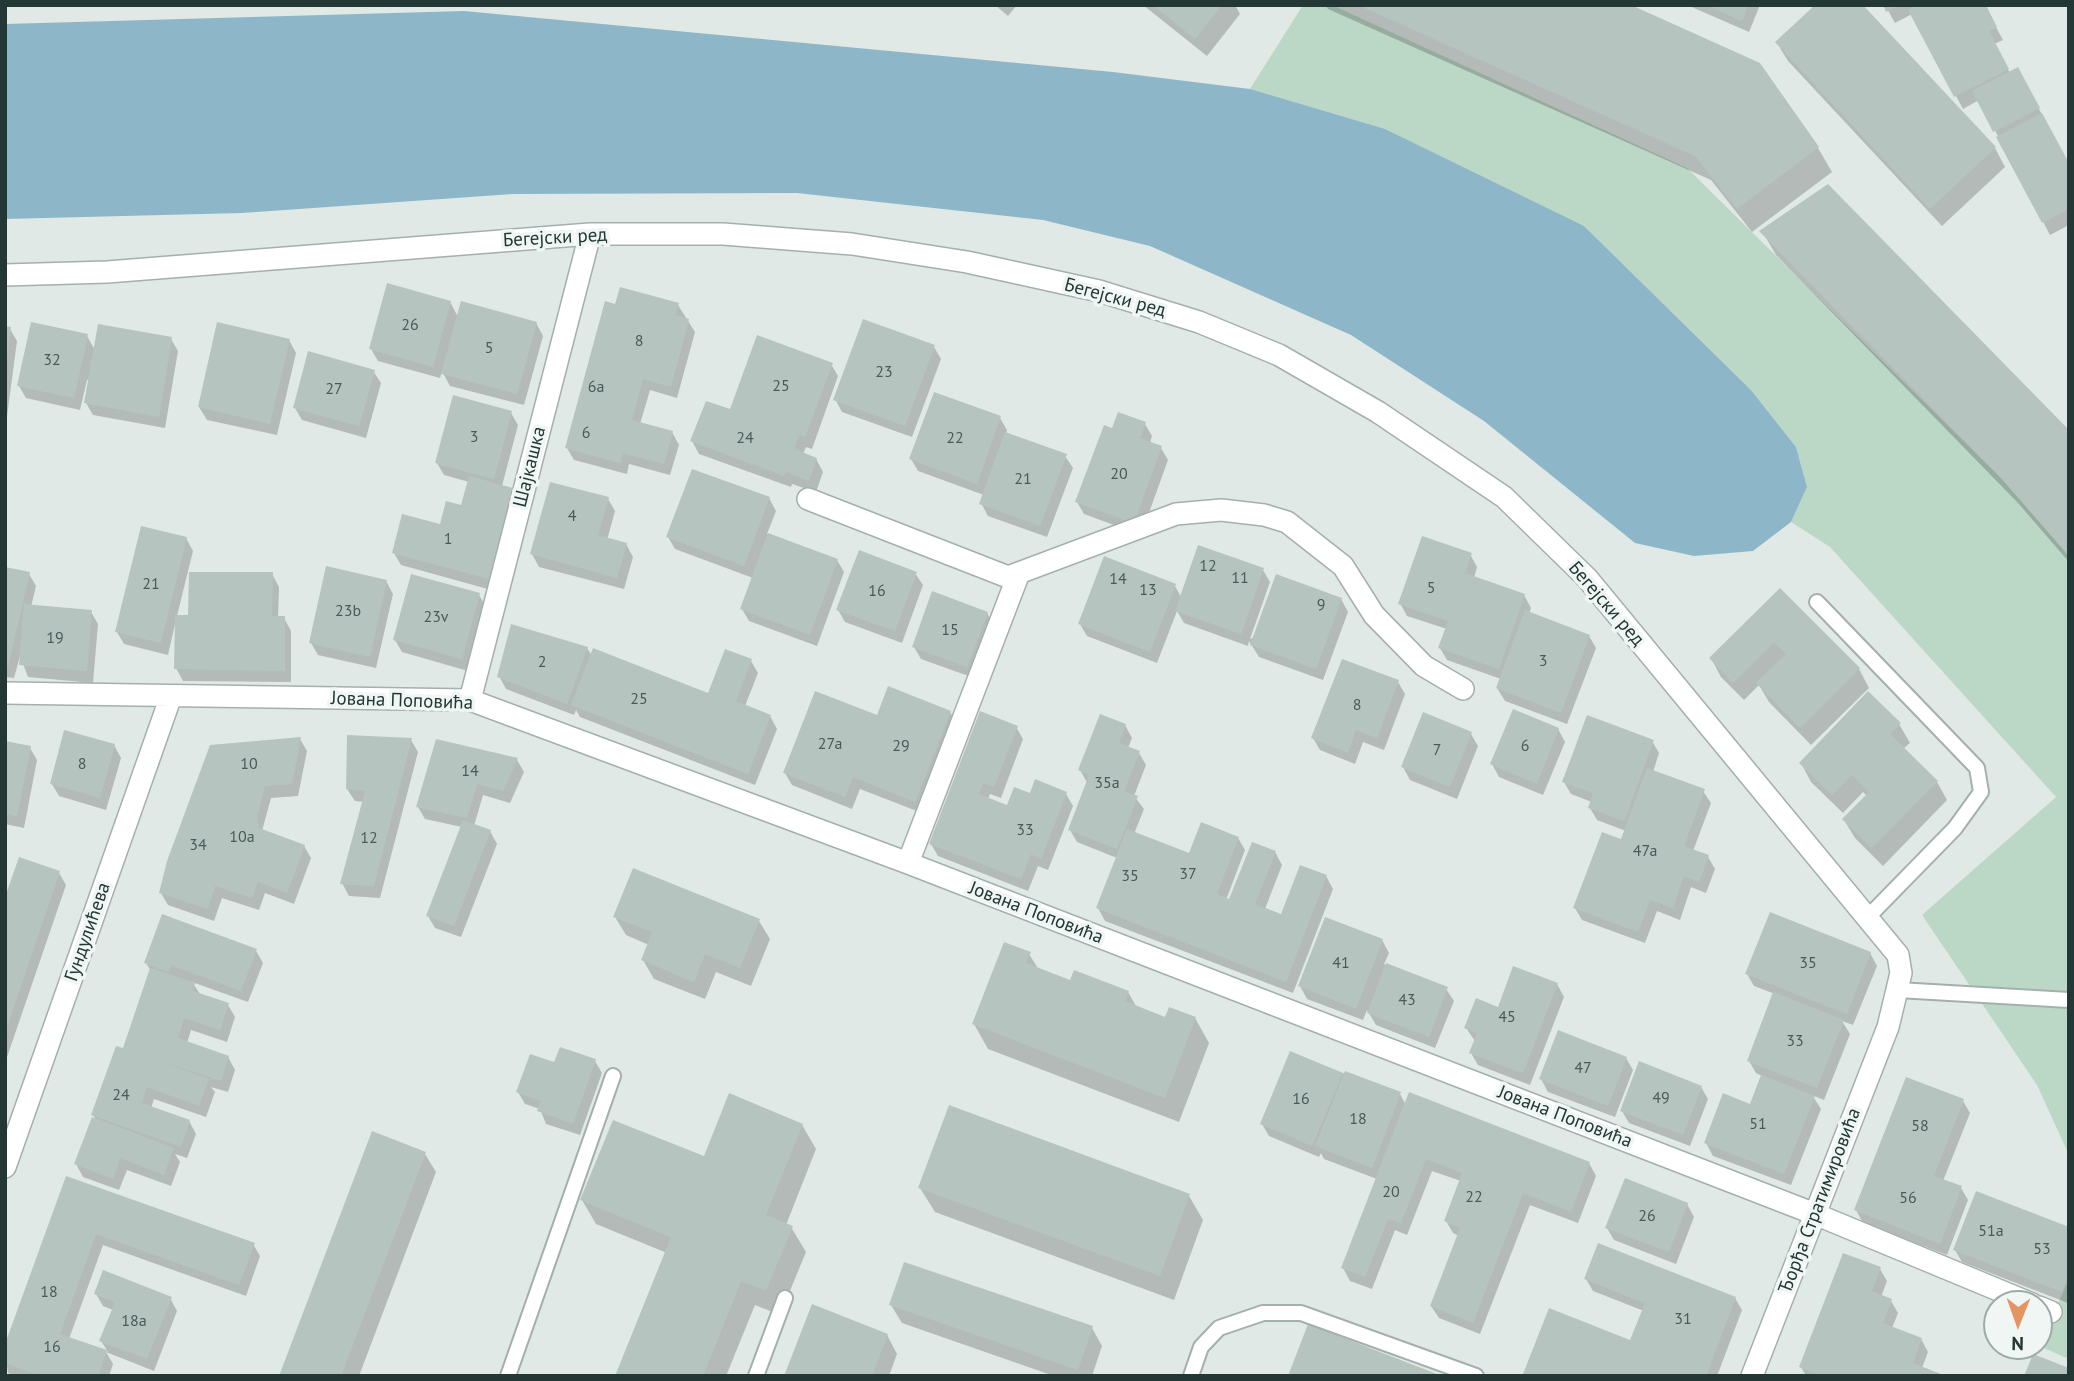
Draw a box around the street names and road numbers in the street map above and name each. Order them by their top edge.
street label: Бегејски ред [502,224,608,252]
street label: Бегејски ред [1062,273,1168,323]
street label: Шајкашка [509,424,551,510]
street label: Бегејски ред [1563,557,1649,651]
street label: Јована Поповића [331,687,473,715]
street label: Јована Поповића [966,877,1106,949]
street label: Гундулићева [60,880,116,984]
street label: Јована Поповића [1495,1081,1635,1153]
street label: Ђорђа Стратимировића [1774,1105,1866,1297]

